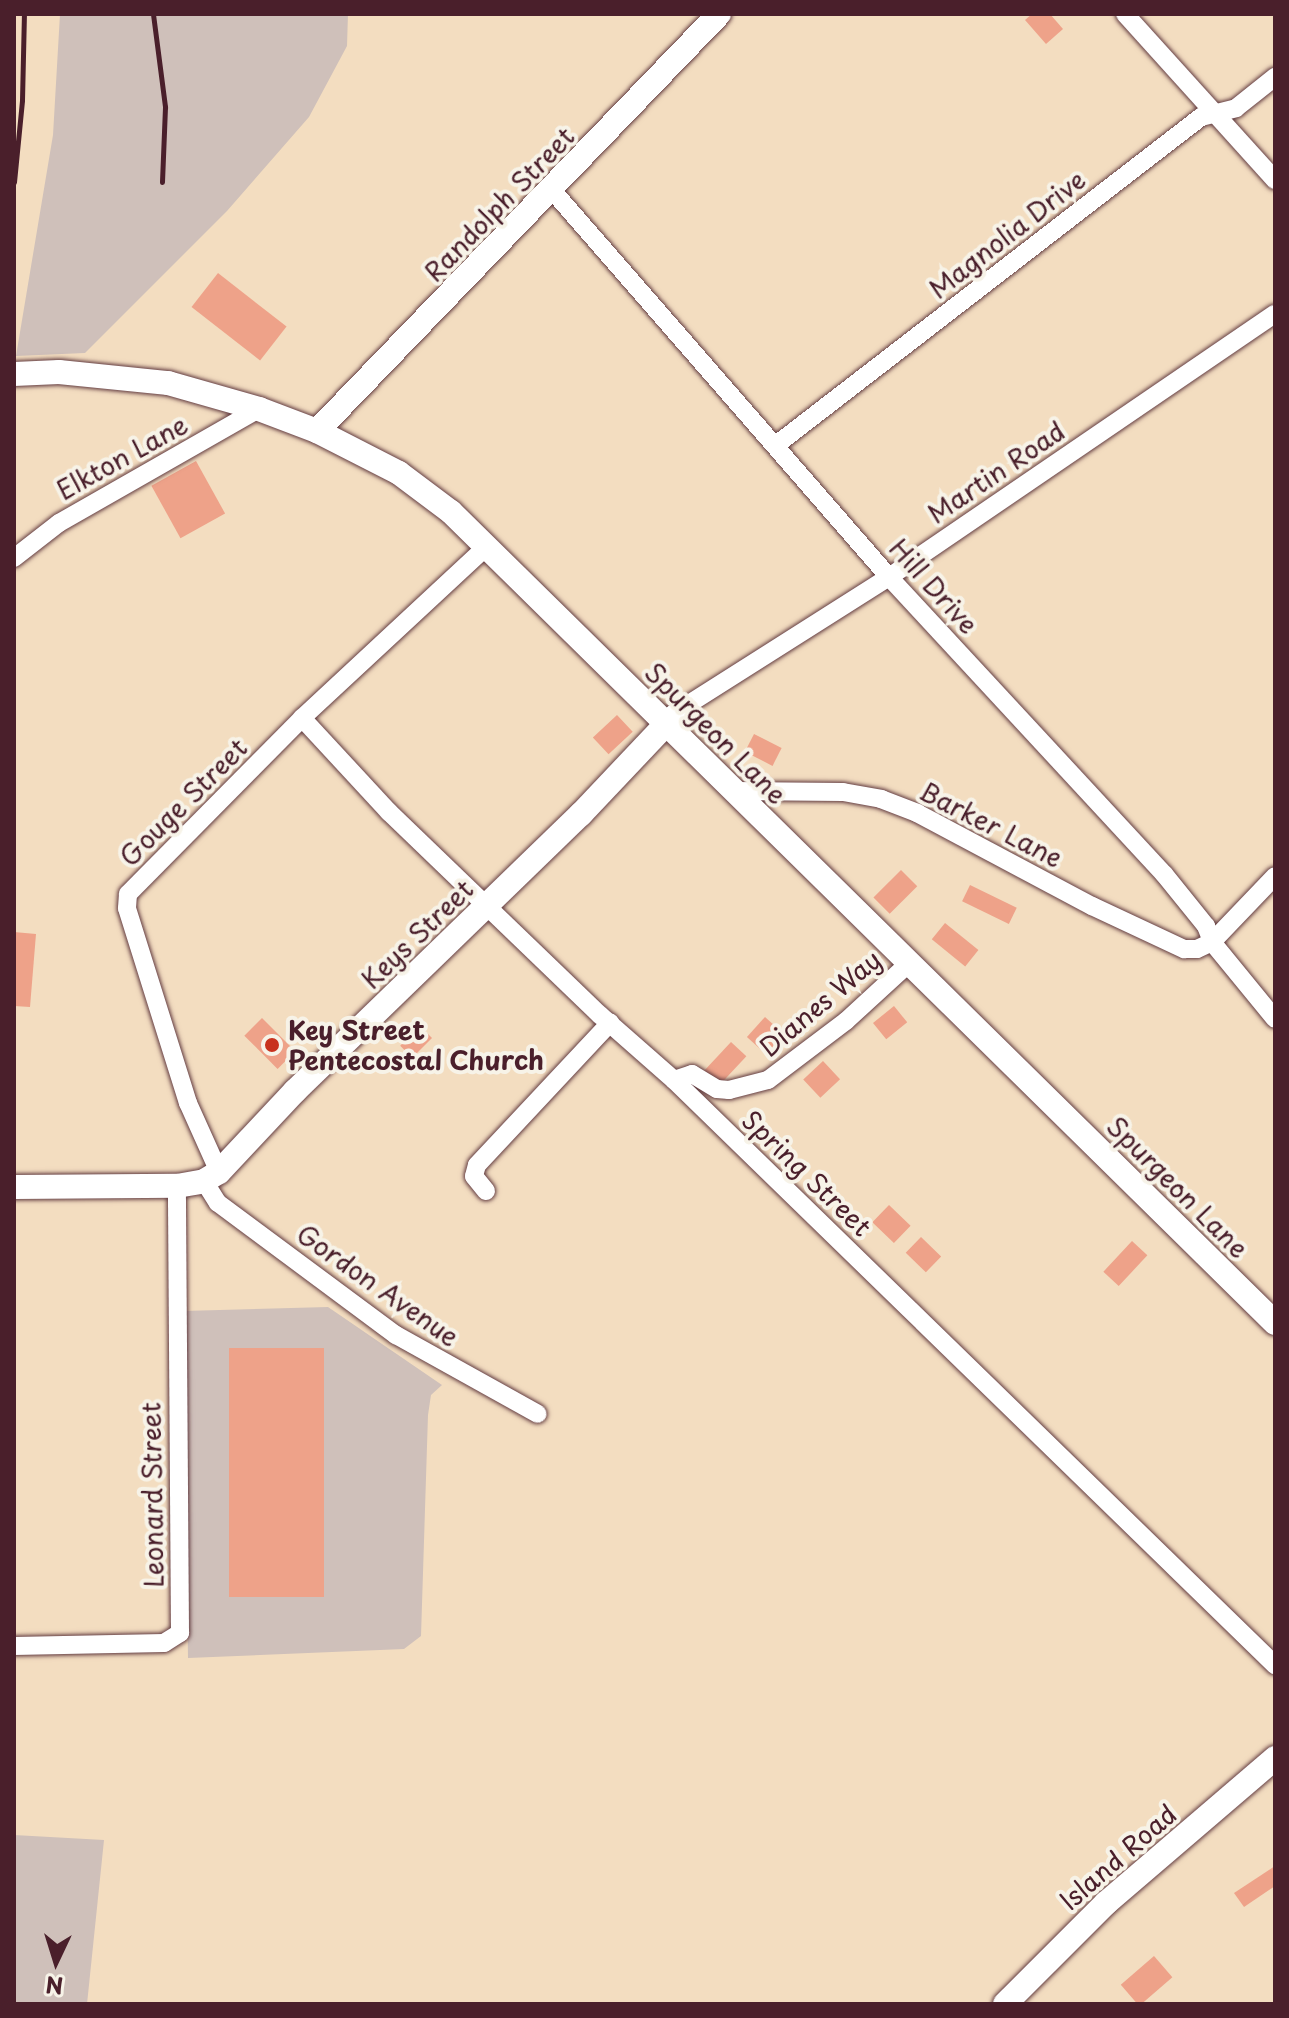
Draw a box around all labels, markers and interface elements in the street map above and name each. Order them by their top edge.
street label: Randolph Street [417,120,581,288]
street label: Magnolia Drive [922,163,1092,305]
street label: Elkton Lane [50,408,194,506]
street label: Martin Road [922,415,1070,529]
street label: Hill Drive [883,532,985,640]
street label: Spurgeon Lane [639,656,793,810]
street label: Gouge Street [113,732,253,872]
street label: Barker Lane [914,775,1068,873]
street label: Keys Street [354,873,480,995]
street label: Dianes Way [752,943,888,1063]
place label: Key Street Pentecostal Church [288,1014,544,1076]
marker: Key Street Pentecostal Church [263,1036,281,1054]
street label: Spring Street [736,1104,878,1242]
street label: Spurgeon Lane [1101,1110,1255,1264]
street label: Gordon Avenue [291,1218,465,1352]
street label: Leonard Street [135,1401,169,1589]
street label: Island Road [1053,1798,1183,1916]
north arrow [16,1922,96,2002]
text: N [44,1969,64,2004]

